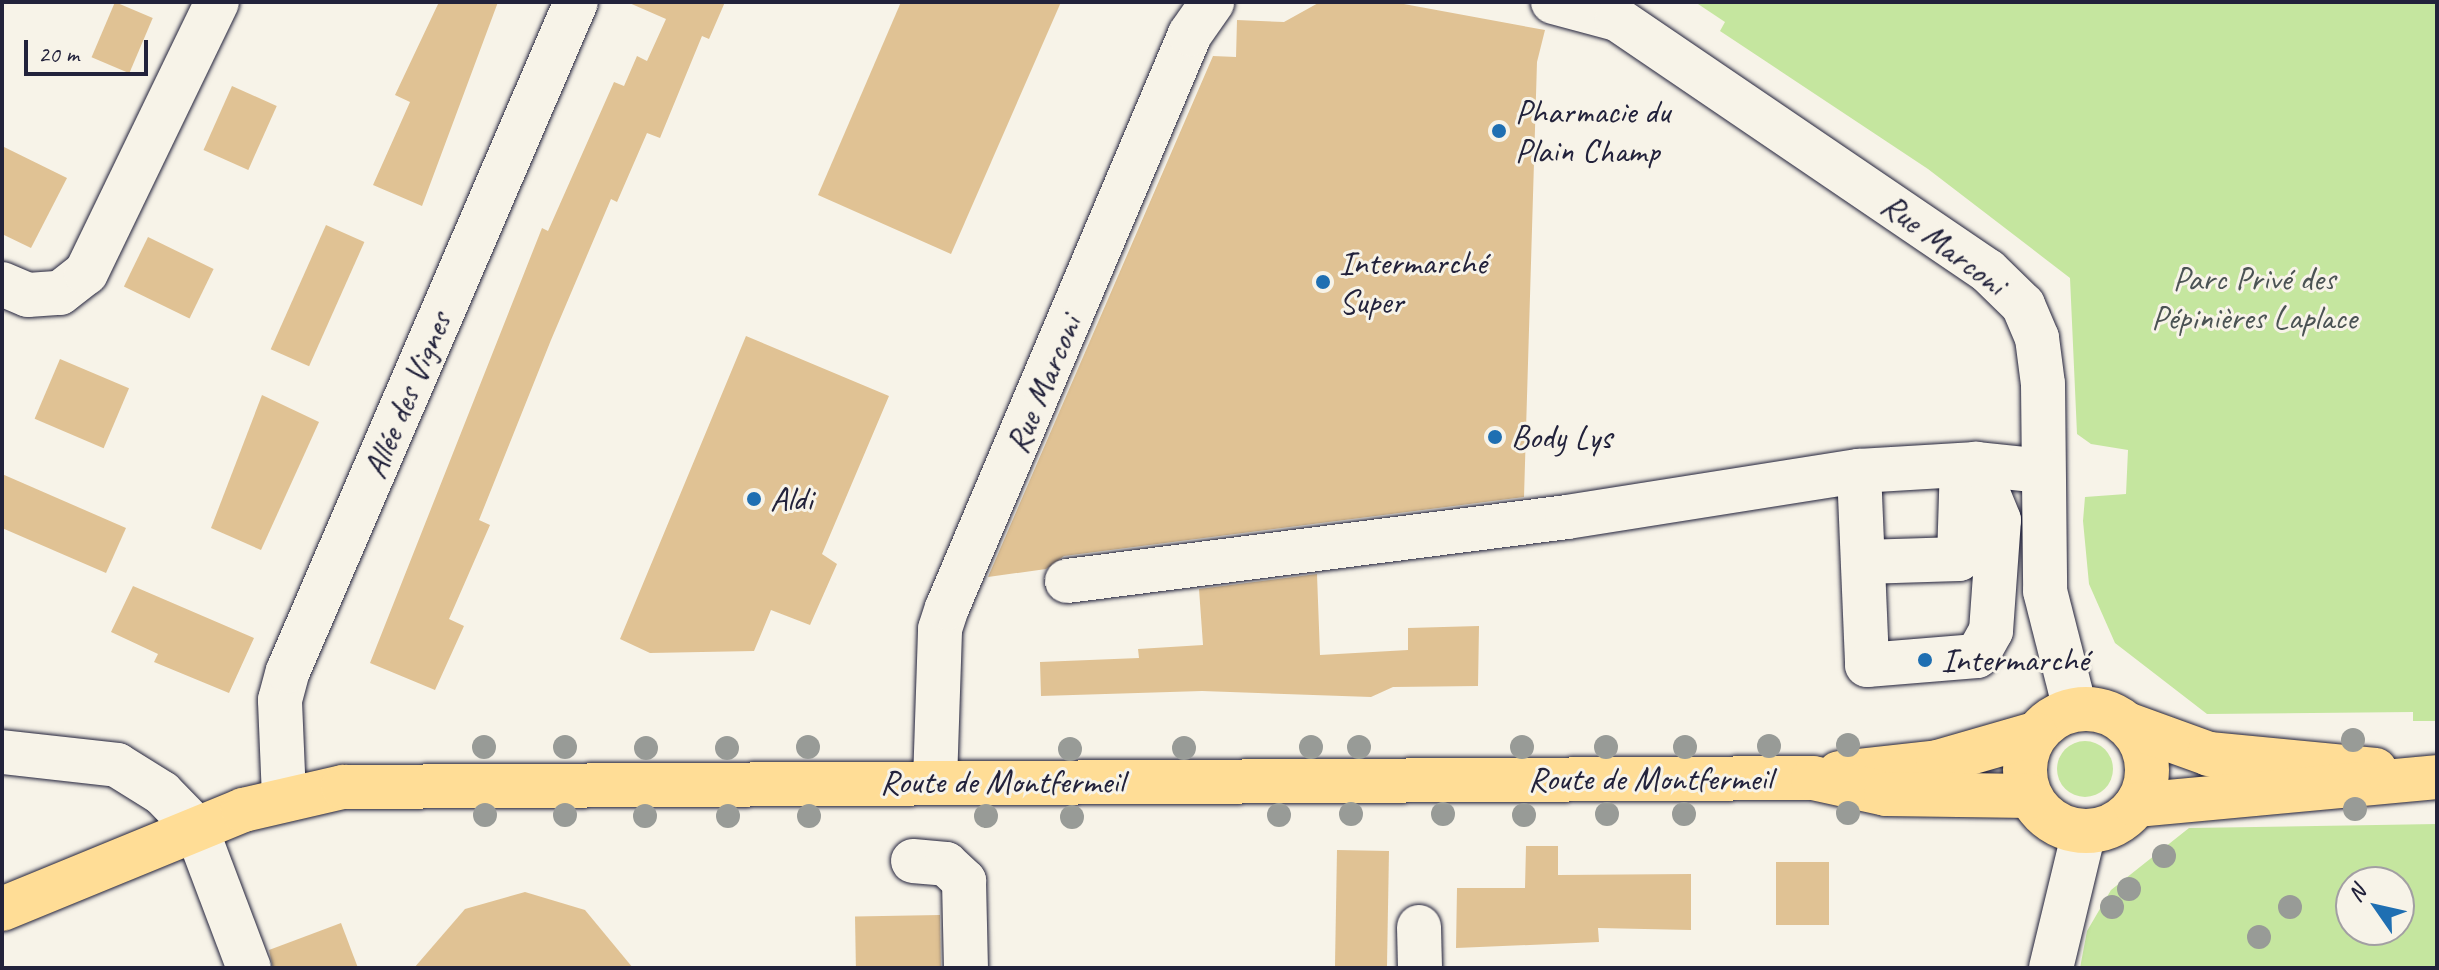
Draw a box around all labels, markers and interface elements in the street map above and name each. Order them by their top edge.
scale bar [28,24,152,74]
text: 20 m [38,39,79,69]
place label: Pharmacie du Plain Champ [1515,91,1670,170]
marker: Pharmacie du Plain Champ [1490,122,1508,140]
street label: Rue Marconi [1873,184,2015,304]
place label: Intermarché Super [1339,242,1487,322]
park label: Parc Privé des Pépinières Laplace [2150,258,2358,338]
marker: Intermarché Super [1314,273,1332,291]
street label: Allée des Vignes [354,306,460,484]
street label: Rue Marconi [996,309,1090,459]
place label: Body Lys [1511,417,1611,457]
marker: Body Lys [1486,428,1504,446]
place label: Aldi [770,479,813,519]
marker: Aldi [745,490,763,508]
place label: Intermarché [1941,640,2089,680]
marker: Intermarché [1916,651,1934,669]
street label: Route de Montfermeil [1527,759,1773,799]
street label: Route de Montfermeil [879,762,1125,802]
north arrow [2335,866,2415,946]
text: N [2341,880,2372,907]

